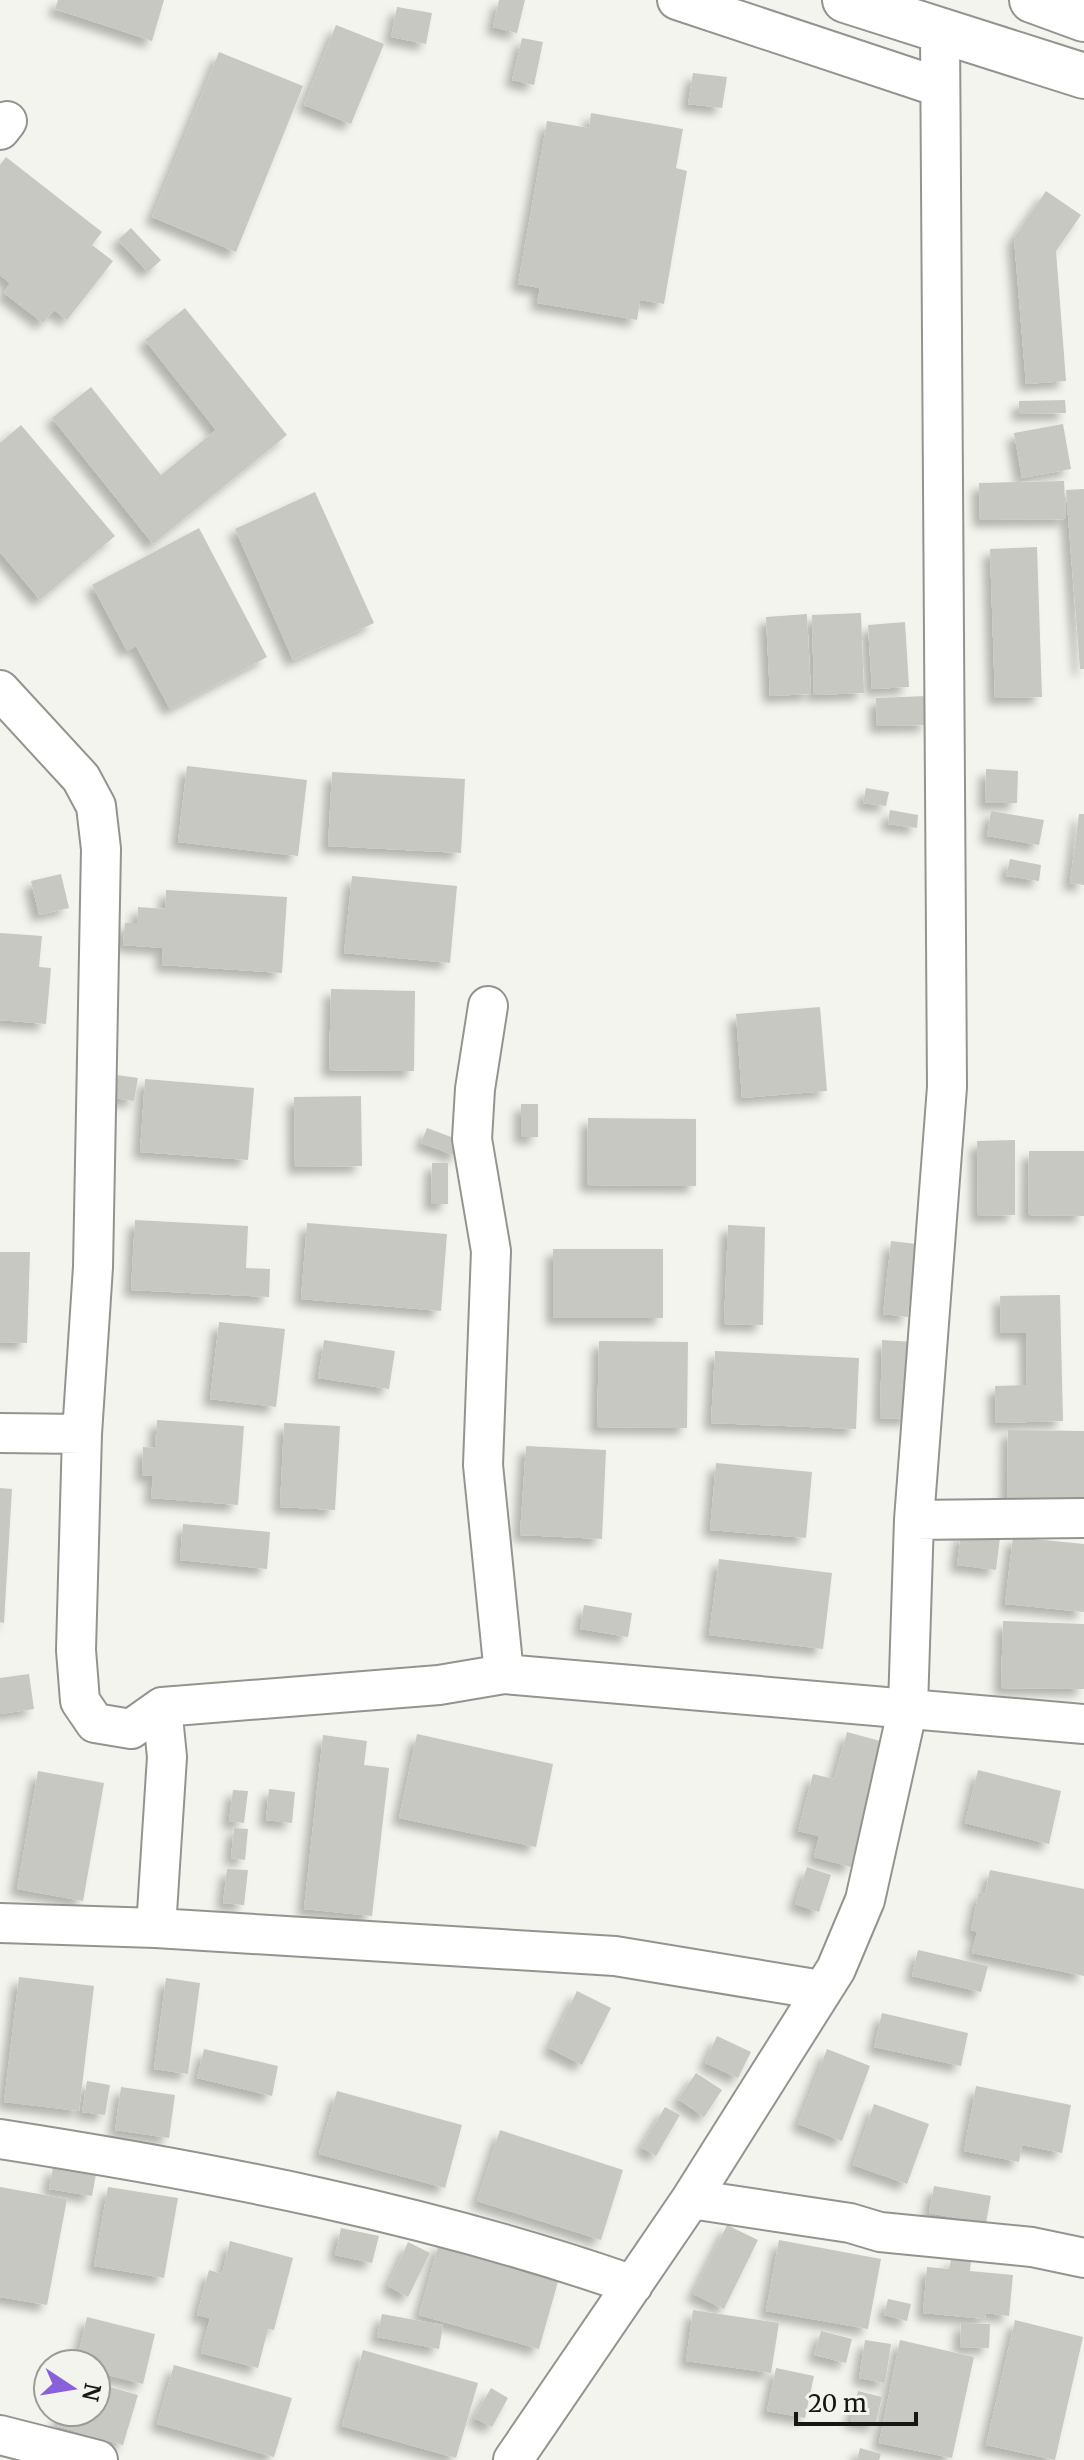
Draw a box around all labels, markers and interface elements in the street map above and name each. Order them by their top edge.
north arrow [32,2348,112,2428]
scale bar [796,2376,916,2426]
text: N [76,2381,107,2404]
text: 20 m [808,2388,867,2419]

